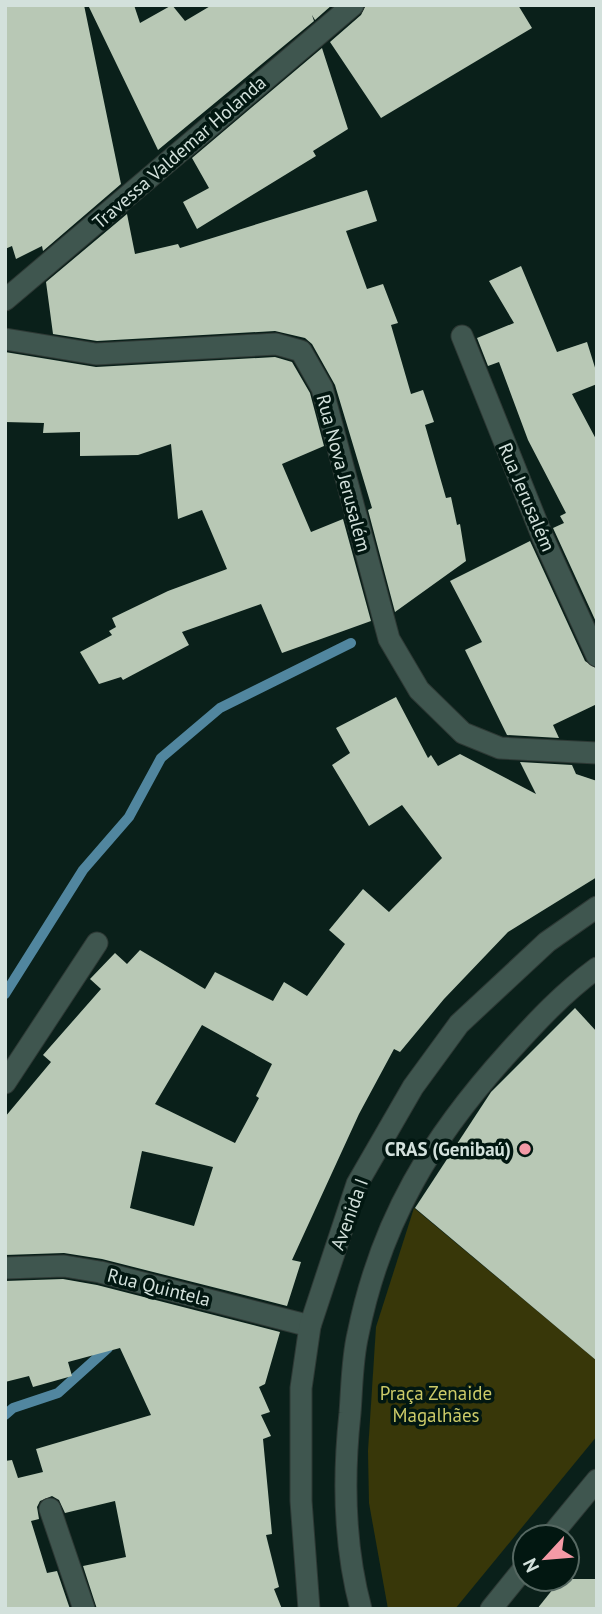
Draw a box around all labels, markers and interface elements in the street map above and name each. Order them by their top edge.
street label: Travessa Valdemar Holanda [87,70,271,234]
street label: Rua Nova Jerusalém [311,392,377,554]
street label: Rua Jerusalém [493,439,561,555]
place label: CRAS (Genibaú) [385,1137,511,1161]
marker: CRAS (Genibaú) [517,1141,533,1157]
street label: Avenida I [325,1175,373,1253]
street label: Rua Quintela [105,1263,213,1311]
park label: Praça Zenaide Magalhães [380,1381,492,1427]
north arrow [511,1523,581,1593]
text: N [517,1555,544,1576]

